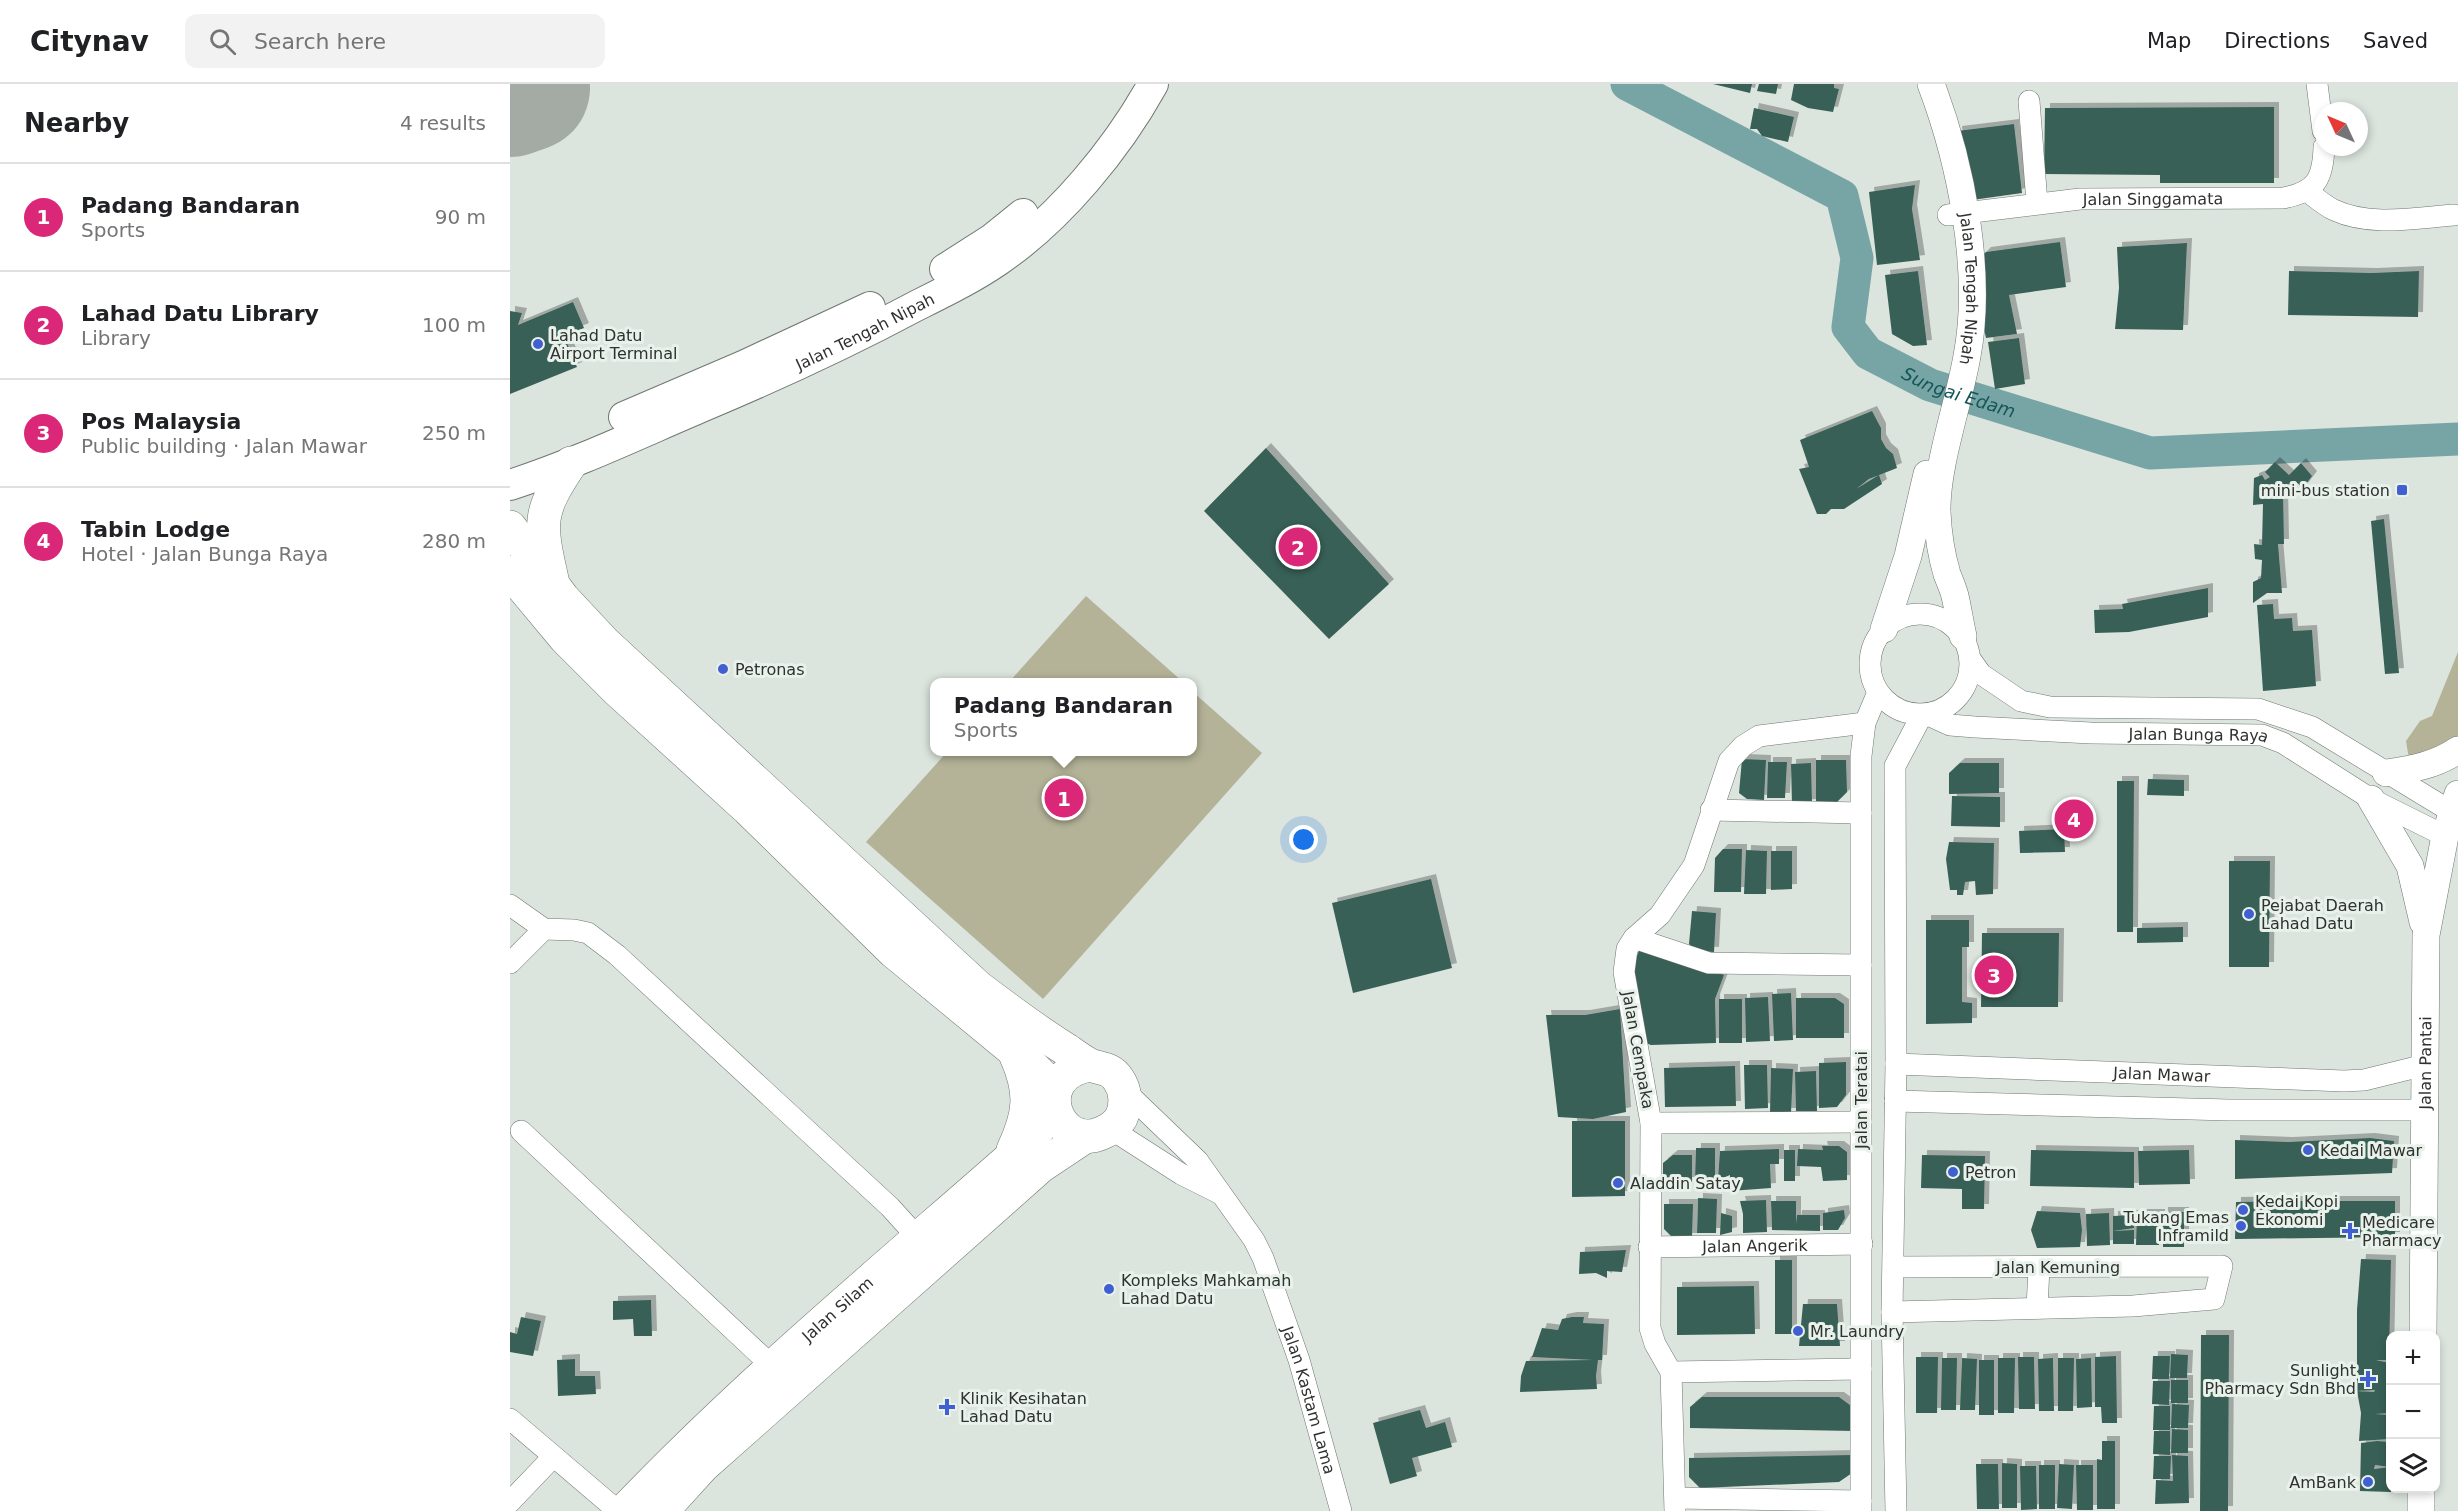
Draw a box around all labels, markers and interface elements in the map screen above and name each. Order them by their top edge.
search box [185,14,605,68]
text: Citynav [30,25,149,58]
icon: search [206,25,239,58]
text: Search here [254,29,386,54]
text: Map [2147,29,2191,53]
text: Directions [2224,29,2330,53]
text: Saved [2363,29,2428,53]
north arrow [2314,102,2368,156]
text: Nearby [24,108,129,138]
text: 4 results [400,111,486,135]
street label: Jalan Singgamata [2082,189,2223,208]
text: Padang Bandaran [81,193,300,218]
text: 1 [37,205,50,229]
text: 90 m [435,205,486,229]
street label: Jalan Tengah Nipah [1956,210,1982,366]
text: Sports [81,218,145,242]
street label: Jalan Tengah Nipah [792,289,938,374]
text: Lahad Datu Library [81,301,319,326]
text: 2 [37,313,50,337]
text: 100 m [422,313,486,337]
text: Library [81,326,151,350]
place label: Lahad Datu Airport Terminal [550,326,677,363]
marker: Lahad Datu Airport Terminal [531,337,545,351]
water label: Sungai Edam [1899,362,2018,421]
text: Pos Malaysia [81,409,241,434]
text: 3 [37,421,50,445]
text: 250 m [422,421,486,445]
text: Public building · Jalan Mawar [81,434,367,458]
place label: mini-bus station [2261,481,2390,500]
marker: mini-bus station [2395,483,2409,497]
text: Tabin Lodge [81,517,230,542]
pin: 2 [1278,524,1318,570]
text: 4 [37,529,50,553]
text: 280 m [422,529,486,553]
text: Hotel · Jalan Bunga Raya [81,542,328,566]
place label: Petronas [735,660,805,679]
marker: Petronas [716,662,730,676]
popup [930,678,1197,756]
text: Padang Bandaran [954,693,1173,718]
text: Sports [954,718,1018,742]
street label: Jalan Bunga Raya [2127,724,2272,746]
pin: 1 [1044,776,1084,820]
pin: 4 [2054,796,2094,842]
your location [1289,825,1318,854]
place label: Pejabat Daerah Lahad Datu [2261,896,2384,933]
marker: Pejabat Daerah Lahad Datu [2242,907,2256,921]
pin: 3 [1974,952,2014,998]
street label: Jalan Cempaka [1618,989,1658,1110]
street label: Jalan Pantai [2415,1016,2435,1111]
street label: Jalan Teratai [1852,1051,1871,1150]
street label: Jalan Mawar [2112,1063,2211,1085]
place label: Kedai Mawar [2320,1141,2423,1160]
marker: Kedai Mawar [2301,1143,2315,1157]
place label: Petron [1965,1163,2016,1182]
marker: Petron [1946,1165,1960,1179]
place label: Aladdin Satay [1630,1174,1741,1193]
marker: Aladdin Satay [1611,1176,1625,1190]
place label: Kedai Kopi Ekonomi [2255,1192,2338,1229]
marker: Kedai Kopi Ekonomi [2236,1203,2250,1217]
place label: Tukang Emas Inframild [2123,1208,2229,1245]
place label: Medicare Pharmacy [2362,1213,2442,1250]
marker: Tukang Emas Inframild [2234,1219,2248,1233]
marker: Medicare Pharmacy [2343,1224,2357,1238]
street label: Jalan Angerik [1701,1235,1809,1256]
street label: Jalan Kemuning [1995,1258,2120,1277]
place label: Kompleks Mahkamah Lahad Datu [1121,1271,1291,1308]
street label: Jalan Silam [797,1272,877,1346]
marker: Kompleks Mahkamah Lahad Datu [1102,1282,1116,1296]
place label: Mr. Laundry [1810,1322,1904,1341]
street label: Jalan Kastam Lama [1278,1323,1340,1476]
marker: Mr. Laundry [1791,1324,1805,1338]
map controls [2386,1331,2440,1493]
button: + [2386,1331,2440,1385]
place label: Sunlight Pharmacy Sdn Bhd [2205,1361,2356,1398]
marker: Sunlight Pharmacy Sdn Bhd [2361,1372,2375,1386]
button: − [2386,1385,2440,1439]
place label: Klinik Kesihatan Lahad Datu [960,1389,1087,1426]
marker: Klinik Kesihatan Lahad Datu [938,1398,956,1416]
button: layers [2386,1439,2440,1493]
place label: AmBank [2289,1473,2357,1492]
marker: AmBank [2361,1475,2375,1489]

